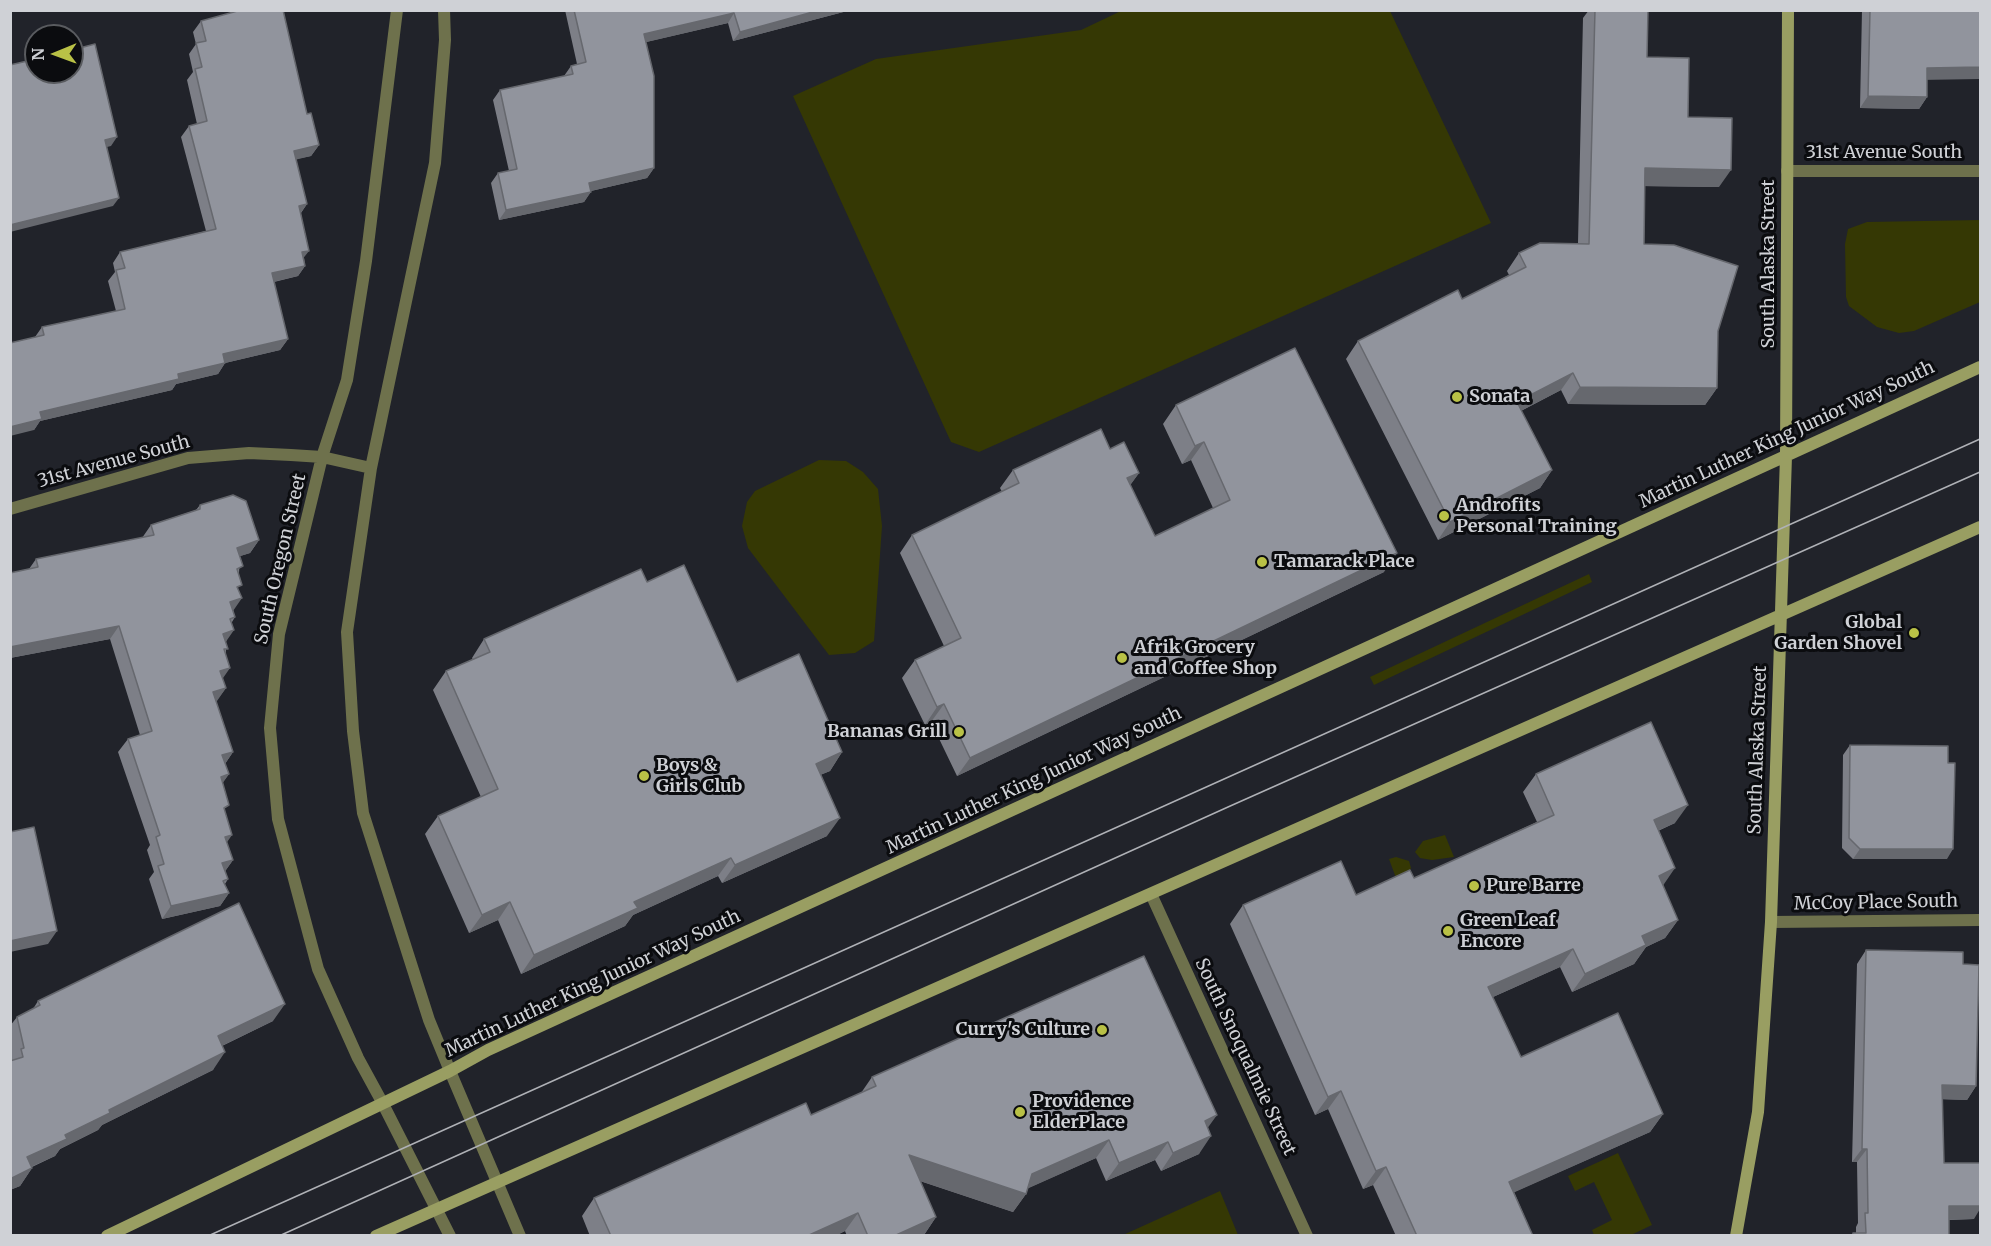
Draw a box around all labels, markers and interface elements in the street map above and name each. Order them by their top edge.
north arrow [24,24,84,84]
text: N [28,48,48,61]
street label: 31st Avenue South [1806,142,1962,164]
street label: South Alaska Street [1758,179,1780,349]
street label: Martin Luther King Junior Way South [1636,357,1938,513]
place label: Sonata [1469,386,1530,408]
marker: Sonata [1450,390,1464,404]
street label: 31st Avenue South [36,431,192,493]
street label: South Oregon Street [251,472,311,646]
place label: Androfits Personal Training [1456,495,1617,538]
marker: Androfits Personal Training [1437,509,1451,523]
place label: Tamarack Place [1274,551,1414,573]
marker: Tamarack Place [1255,555,1269,569]
place label: Global Garden Shovel [1774,612,1902,654]
marker: Global Garden Shovel [1907,626,1921,640]
place label: Afrik Grocery and Coffee Shop [1134,637,1277,680]
marker: Afrik Grocery and Coffee Shop [1115,651,1129,665]
street label: South Alaska Street [1744,665,1772,835]
street label: Martin Luther King Junior Way South [883,703,1185,859]
place label: Bananas Grill [827,721,947,743]
marker: Bananas Grill [952,725,966,739]
place label: Boys & Girls Club [656,755,742,798]
marker: Boys & Girls Club [637,769,651,783]
place label: Pure Barre [1486,875,1581,897]
marker: Pure Barre [1467,879,1481,893]
street label: McCoy Place South [1794,891,1958,915]
street label: Martin Luther King Junior Way South [442,906,744,1062]
place label: Green Leaf Encore [1460,910,1556,952]
marker: Green Leaf Encore [1441,924,1455,938]
street label: South Snoqualmie Street [1190,955,1300,1159]
place label: Curry's Culture [956,1019,1090,1041]
marker: Curry's Culture [1095,1023,1109,1037]
place label: Providence ElderPlace [1032,1091,1131,1134]
marker: Providence ElderPlace [1013,1105,1027,1119]

